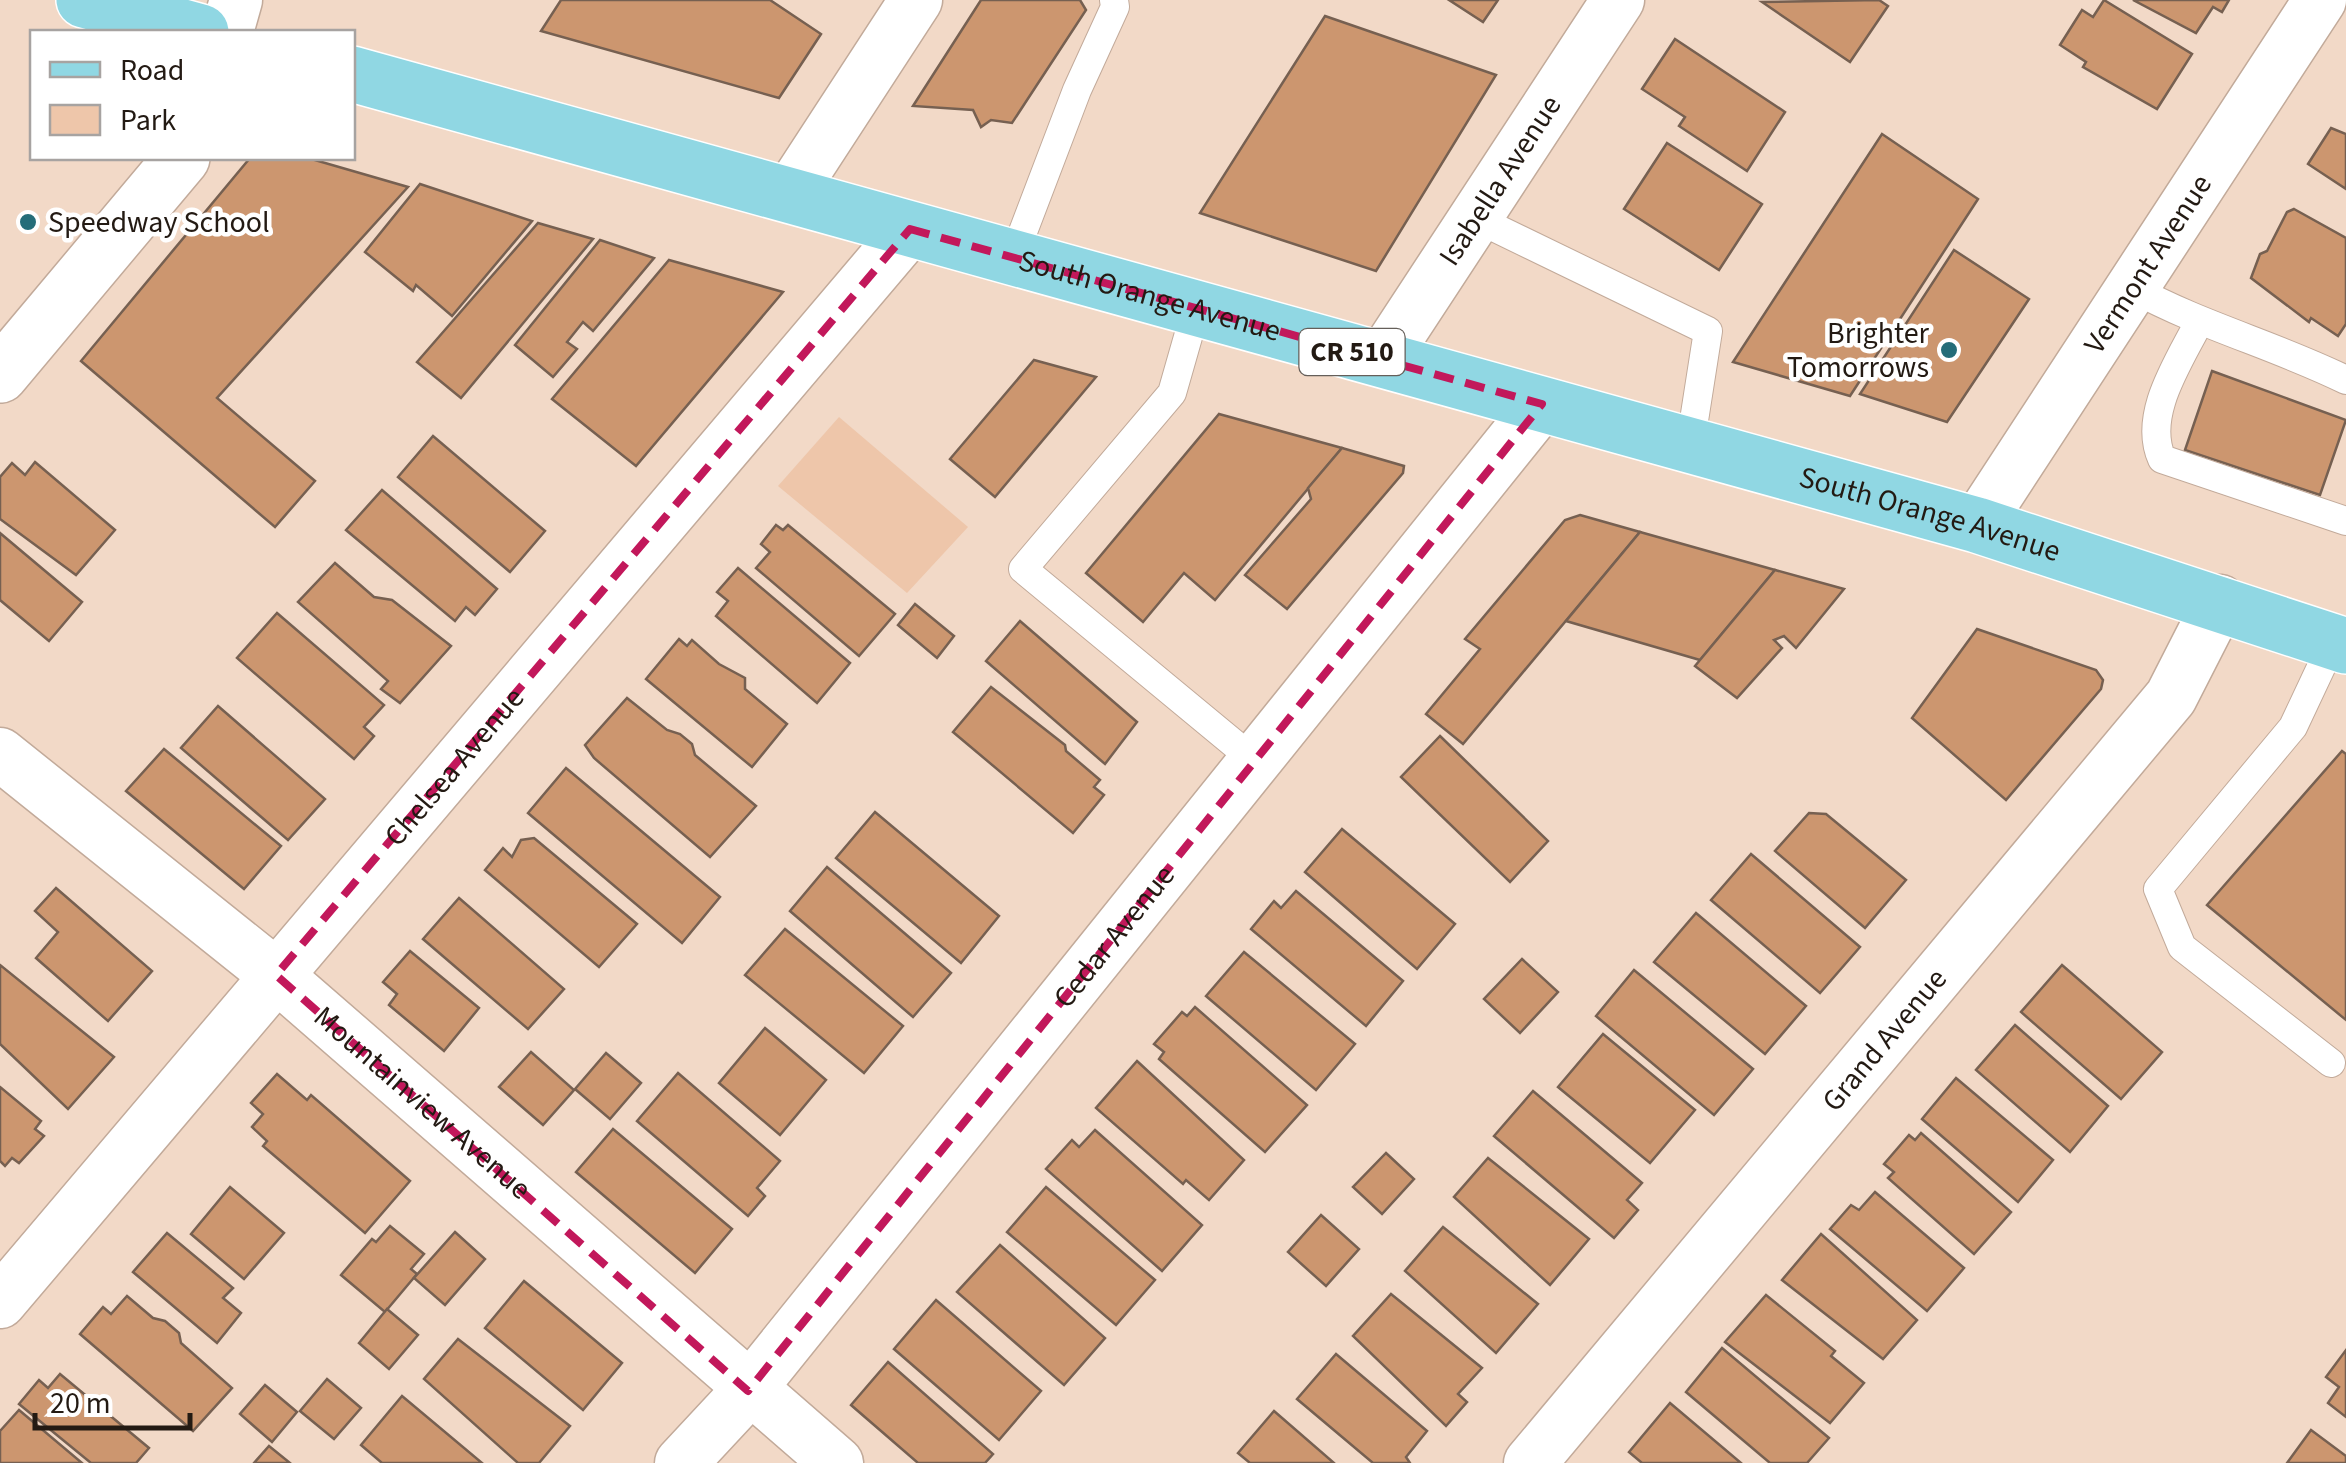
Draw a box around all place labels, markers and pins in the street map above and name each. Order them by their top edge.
place label: Speedway School [48,201,270,244]
marker: Speedway School [17,211,39,233]
place label: Brighter Tomorrows [1787,312,1930,389]
marker: Brighter Tomorrows [1938,339,1960,361]

